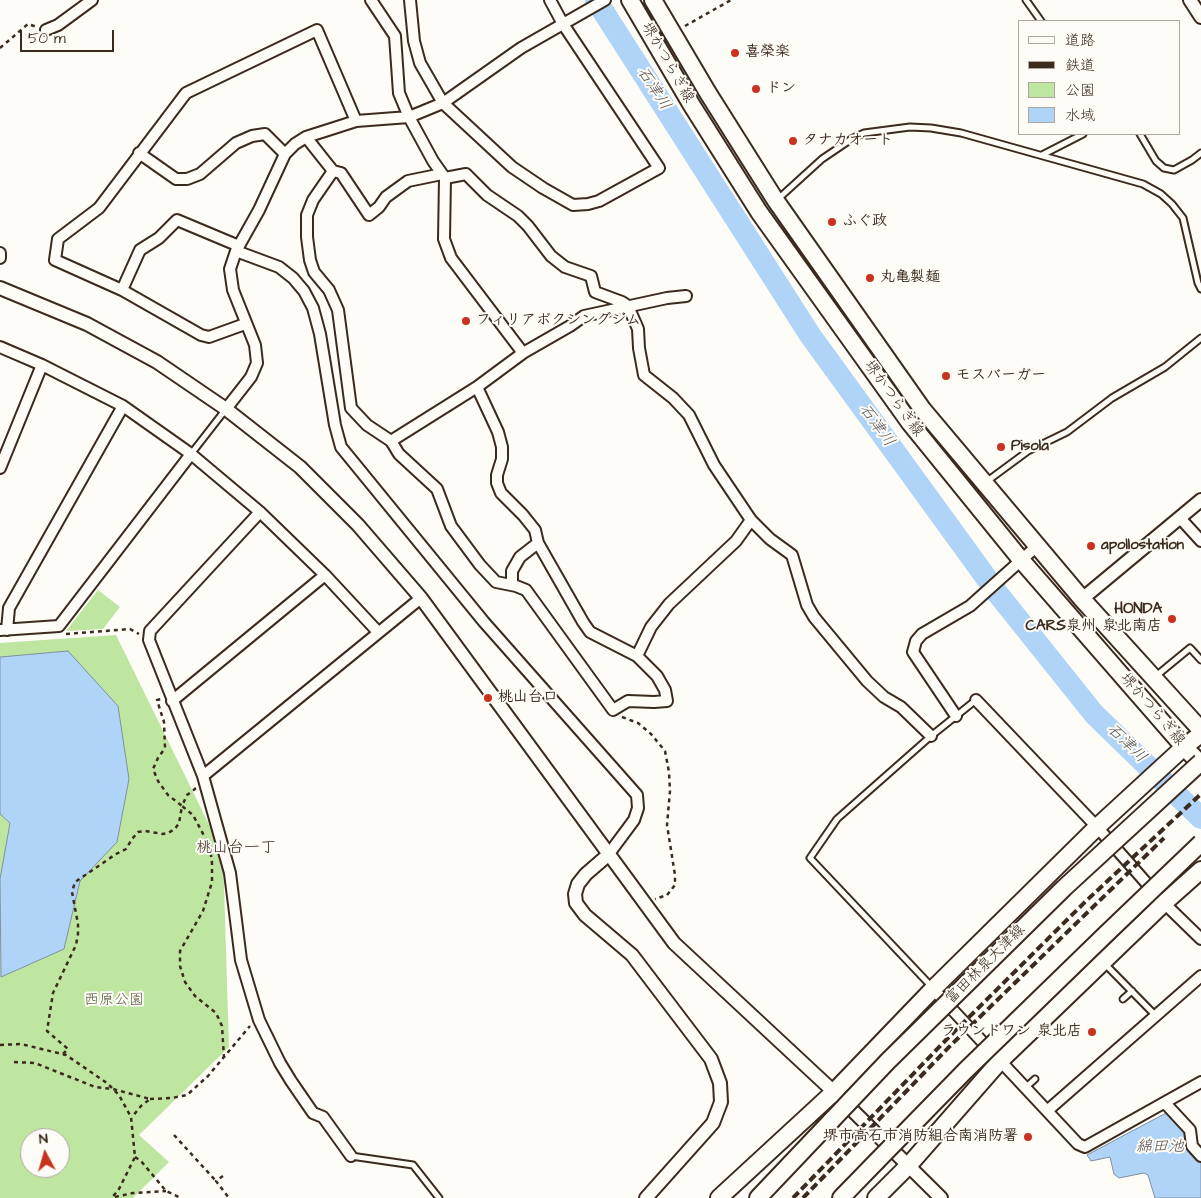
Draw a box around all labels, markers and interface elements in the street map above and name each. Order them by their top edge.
scale bar [22,20,116,52]
street label: 堺かつらぎ線 [637,20,697,106]
legend [1018,20,1181,135]
text: 50 m [28,28,66,49]
text: 道路 [1065,30,1095,51]
place label: 喜榮楽 [745,44,790,62]
marker: 喜榮楽 [729,47,741,59]
text: 鉄道 [1065,55,1095,76]
water label: 石津川 [632,64,674,114]
place label: ドン [766,80,796,98]
text: 公園 [1065,80,1095,101]
marker: ドン [750,83,762,95]
text: 水域 [1065,105,1095,126]
place label: タナカオート [803,132,893,150]
marker: タナカオート [787,135,799,147]
place label: ふぐ政 [842,213,887,231]
marker: ふぐ政 [826,216,838,228]
place label: 丸亀製麺 [880,269,940,287]
marker: 丸亀製麺 [864,272,876,284]
place label: フィリアボクシングジム [476,312,641,330]
marker: フィリアボクシングジム [460,315,472,327]
street label: 堺かつらぎ線 [859,357,927,441]
place label: モスバーガー [956,367,1046,385]
marker: モスバーガー [940,370,952,382]
water label: 石津川 [854,401,898,451]
place label: Pisola [1011,438,1049,456]
marker: Pisola [995,441,1007,453]
place label: apollostation [1101,537,1184,555]
marker: apollostation [1085,540,1097,552]
place label: HONDA CARS泉州 泉北南店 [1025,601,1162,636]
marker: HONDA CARS泉州 泉北南店 [1166,613,1178,625]
street label: 堺かつらぎ線 [1116,670,1188,750]
place label: 桃山台口 [498,689,558,707]
marker: 桃山台口 [482,692,494,704]
water label: 石津川 [1102,720,1150,768]
district label: 桃山台一丁 [196,839,276,859]
street label: 富田林泉大津線 [943,922,1029,1008]
park label: 西原公園 [84,992,144,1010]
place label: ラウンドワン 泉北店 [941,1023,1082,1041]
marker: ラウンドワン 泉北店 [1086,1026,1098,1038]
north arrow [20,1128,70,1178]
place label: 堺市高石市消防組合南消防署 [823,1128,1018,1146]
text: N [38,1129,49,1149]
marker: 堺市高石市消防組合南消防署 [1022,1131,1034,1143]
water label: 綿田池 [1136,1138,1184,1158]

